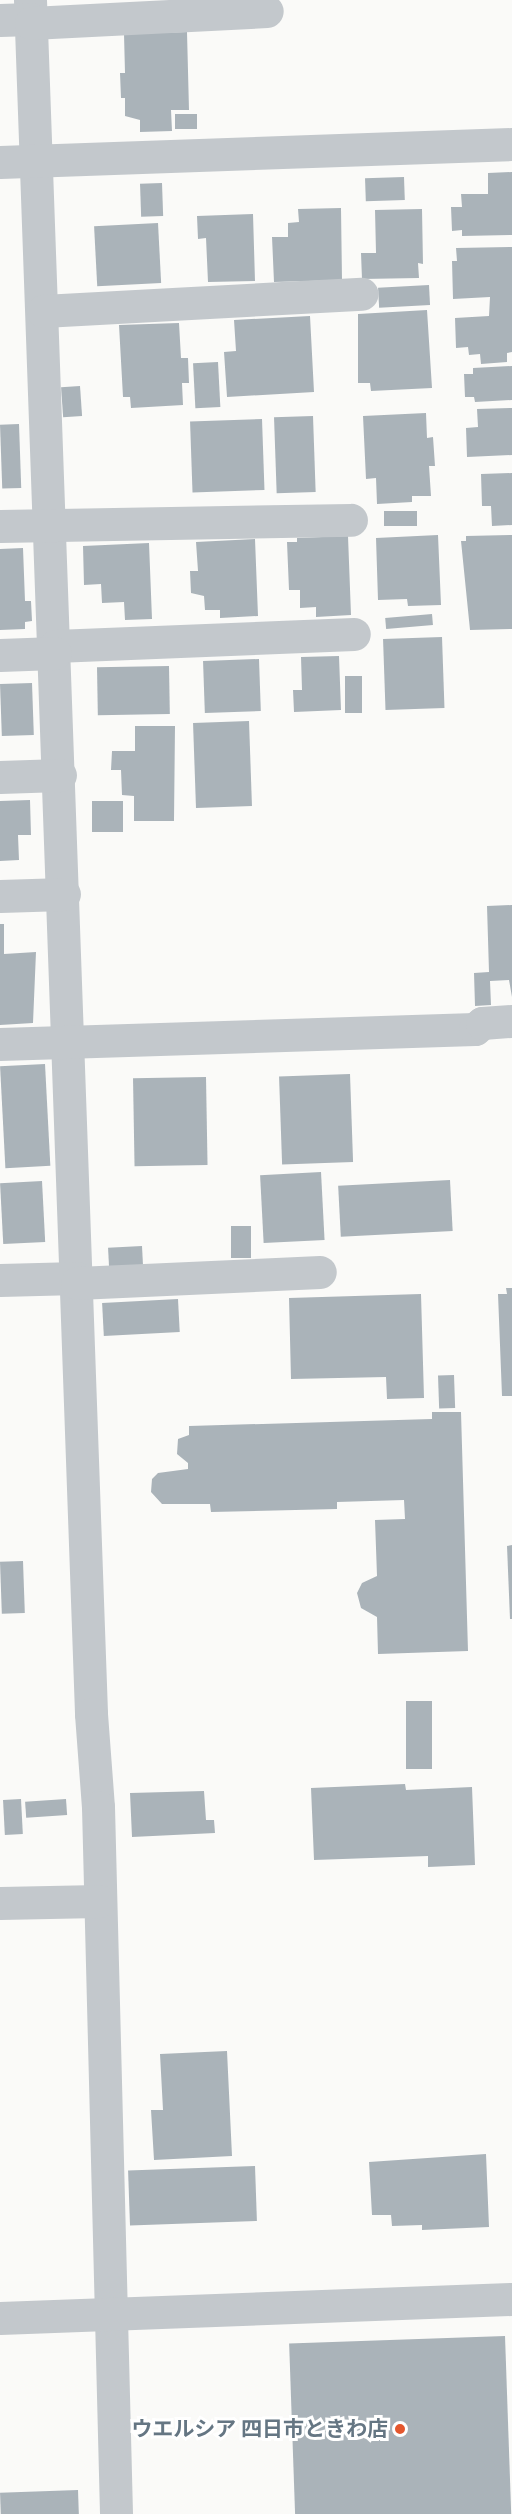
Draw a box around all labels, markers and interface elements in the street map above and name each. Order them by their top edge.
place label: ウエルシア 四日市ときわ店 [131,2416,388,2442]
marker: ウエルシア 四日市ときわ店 [393,2422,407,2436]

